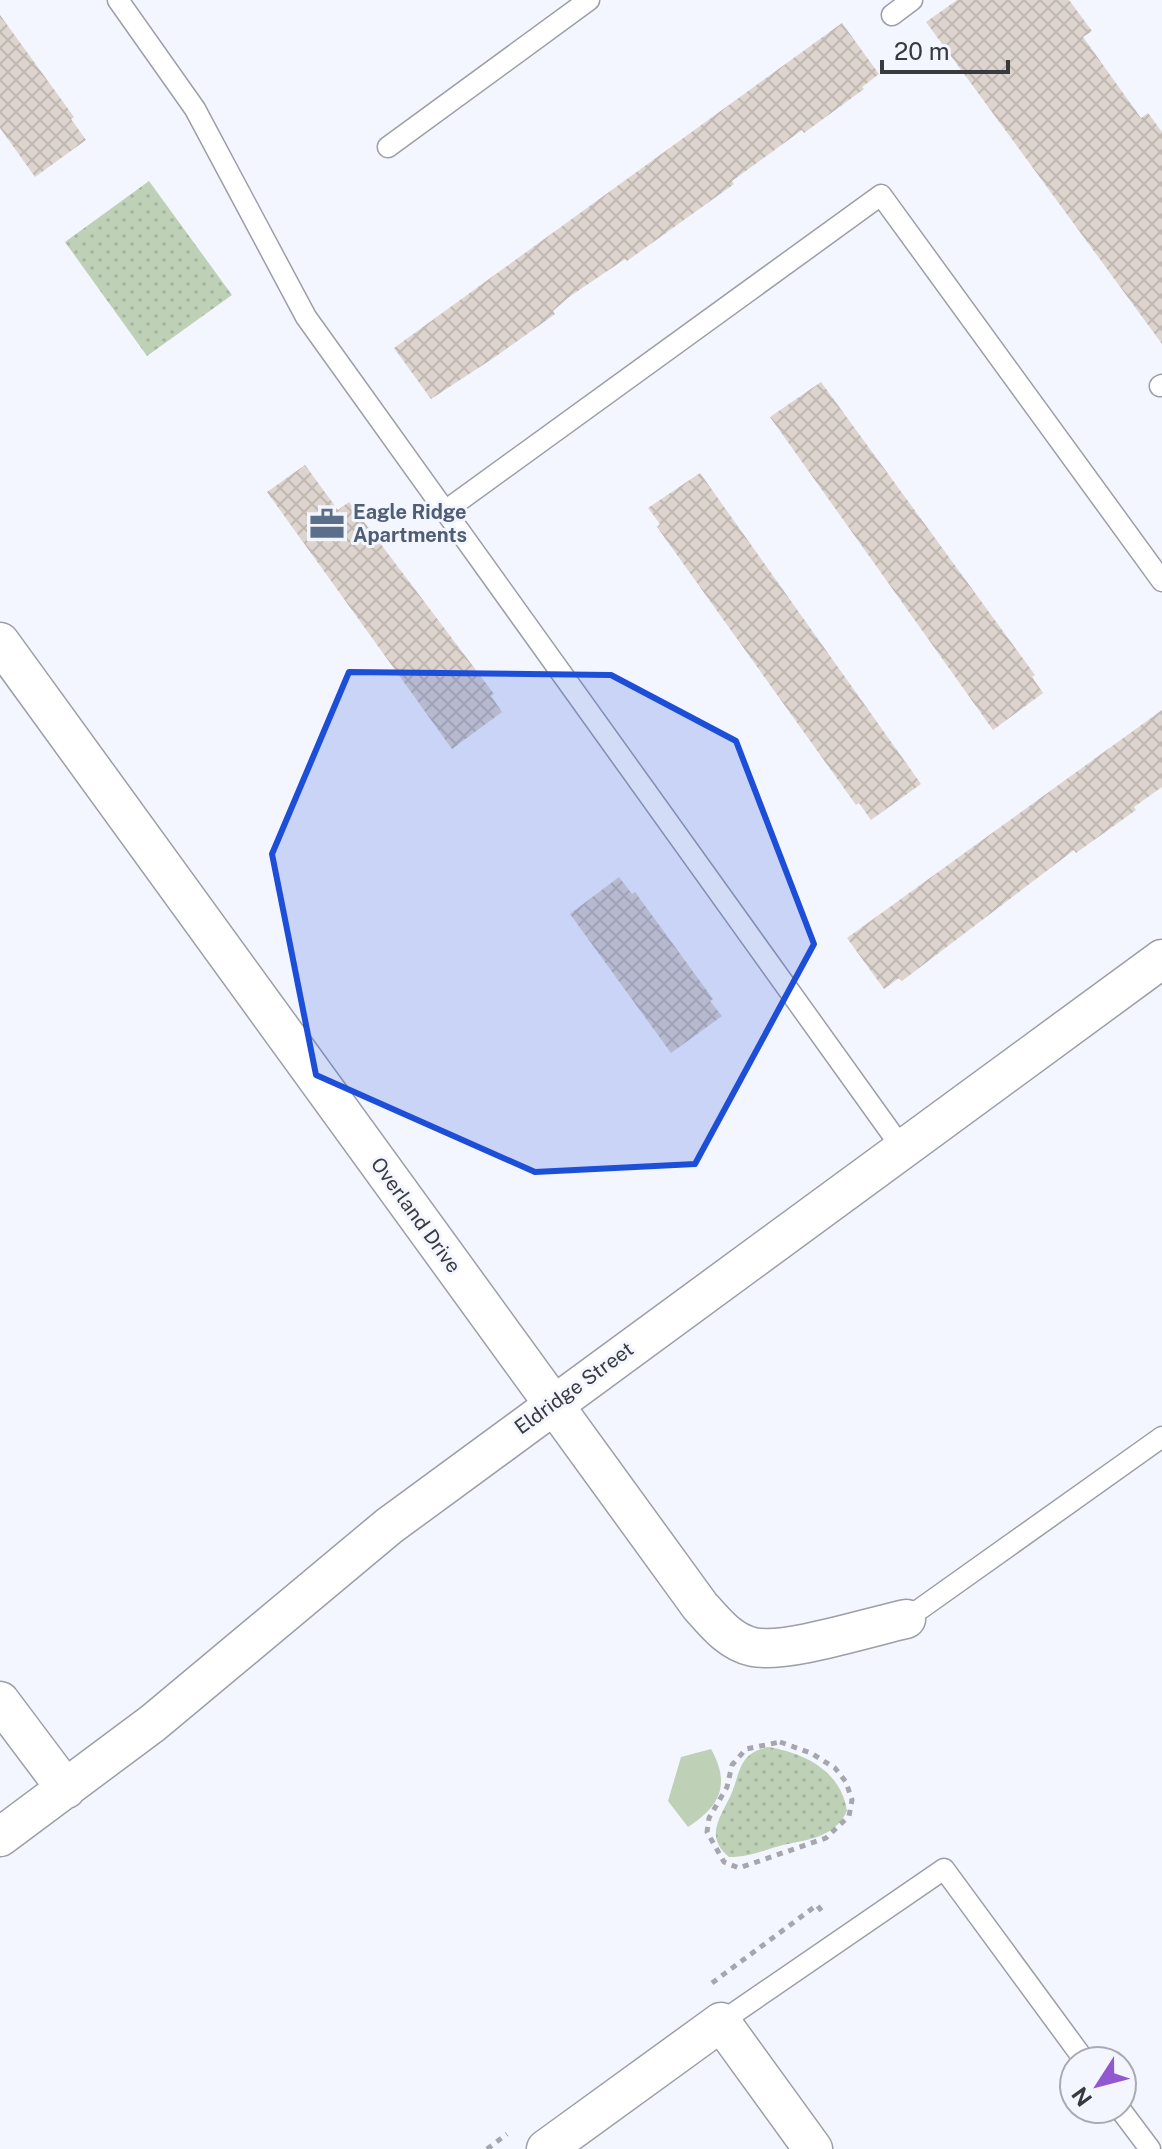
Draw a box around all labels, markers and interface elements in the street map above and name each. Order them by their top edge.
scale bar [882,24,1008,74]
text: 20 m [894,37,950,65]
place label: Eagle Ridge Apartments [353,500,467,547]
office icon: Eagle Ridge Apartments [308,505,346,543]
street label: Overland Drive [366,1153,466,1277]
street label: Eldridge Street [510,1337,638,1439]
north arrow [1058,2045,1138,2125]
text: N [1066,2082,1097,2111]

